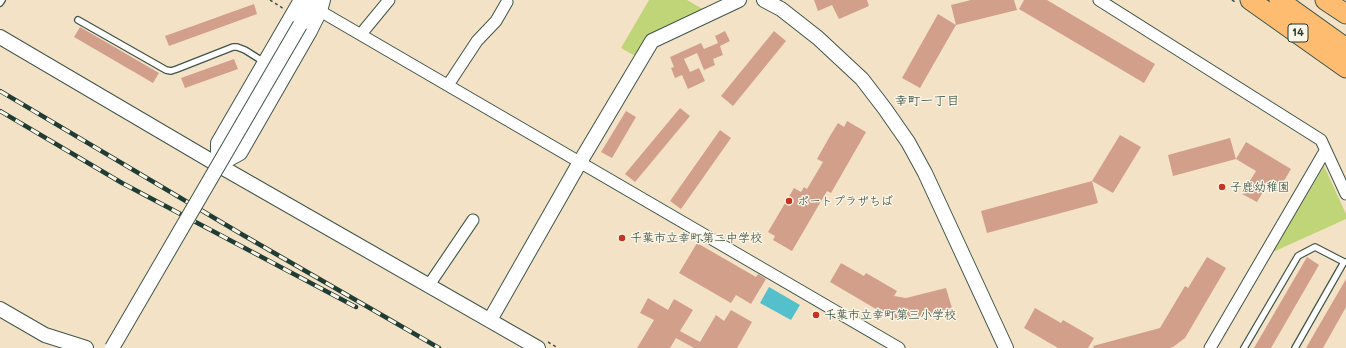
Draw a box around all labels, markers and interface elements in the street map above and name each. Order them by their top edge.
road number: 14 [1288,24,1308,42]
district label: 幸町一丁目 [895,93,959,109]
place label: 子鹿幼稚園 [1230,180,1290,194]
marker: 子鹿幼稚園 [1217,182,1227,192]
place label: ポートプラザちば [797,194,893,208]
marker: ポートプラザちば [784,196,794,206]
place label: 千葉市立幸町第二中学校 [630,231,762,245]
marker: 千葉市立幸町第二中学校 [617,233,627,243]
place label: 千葉市立幸町第三小学校 [824,308,956,322]
marker: 千葉市立幸町第三小学校 [811,310,821,320]

